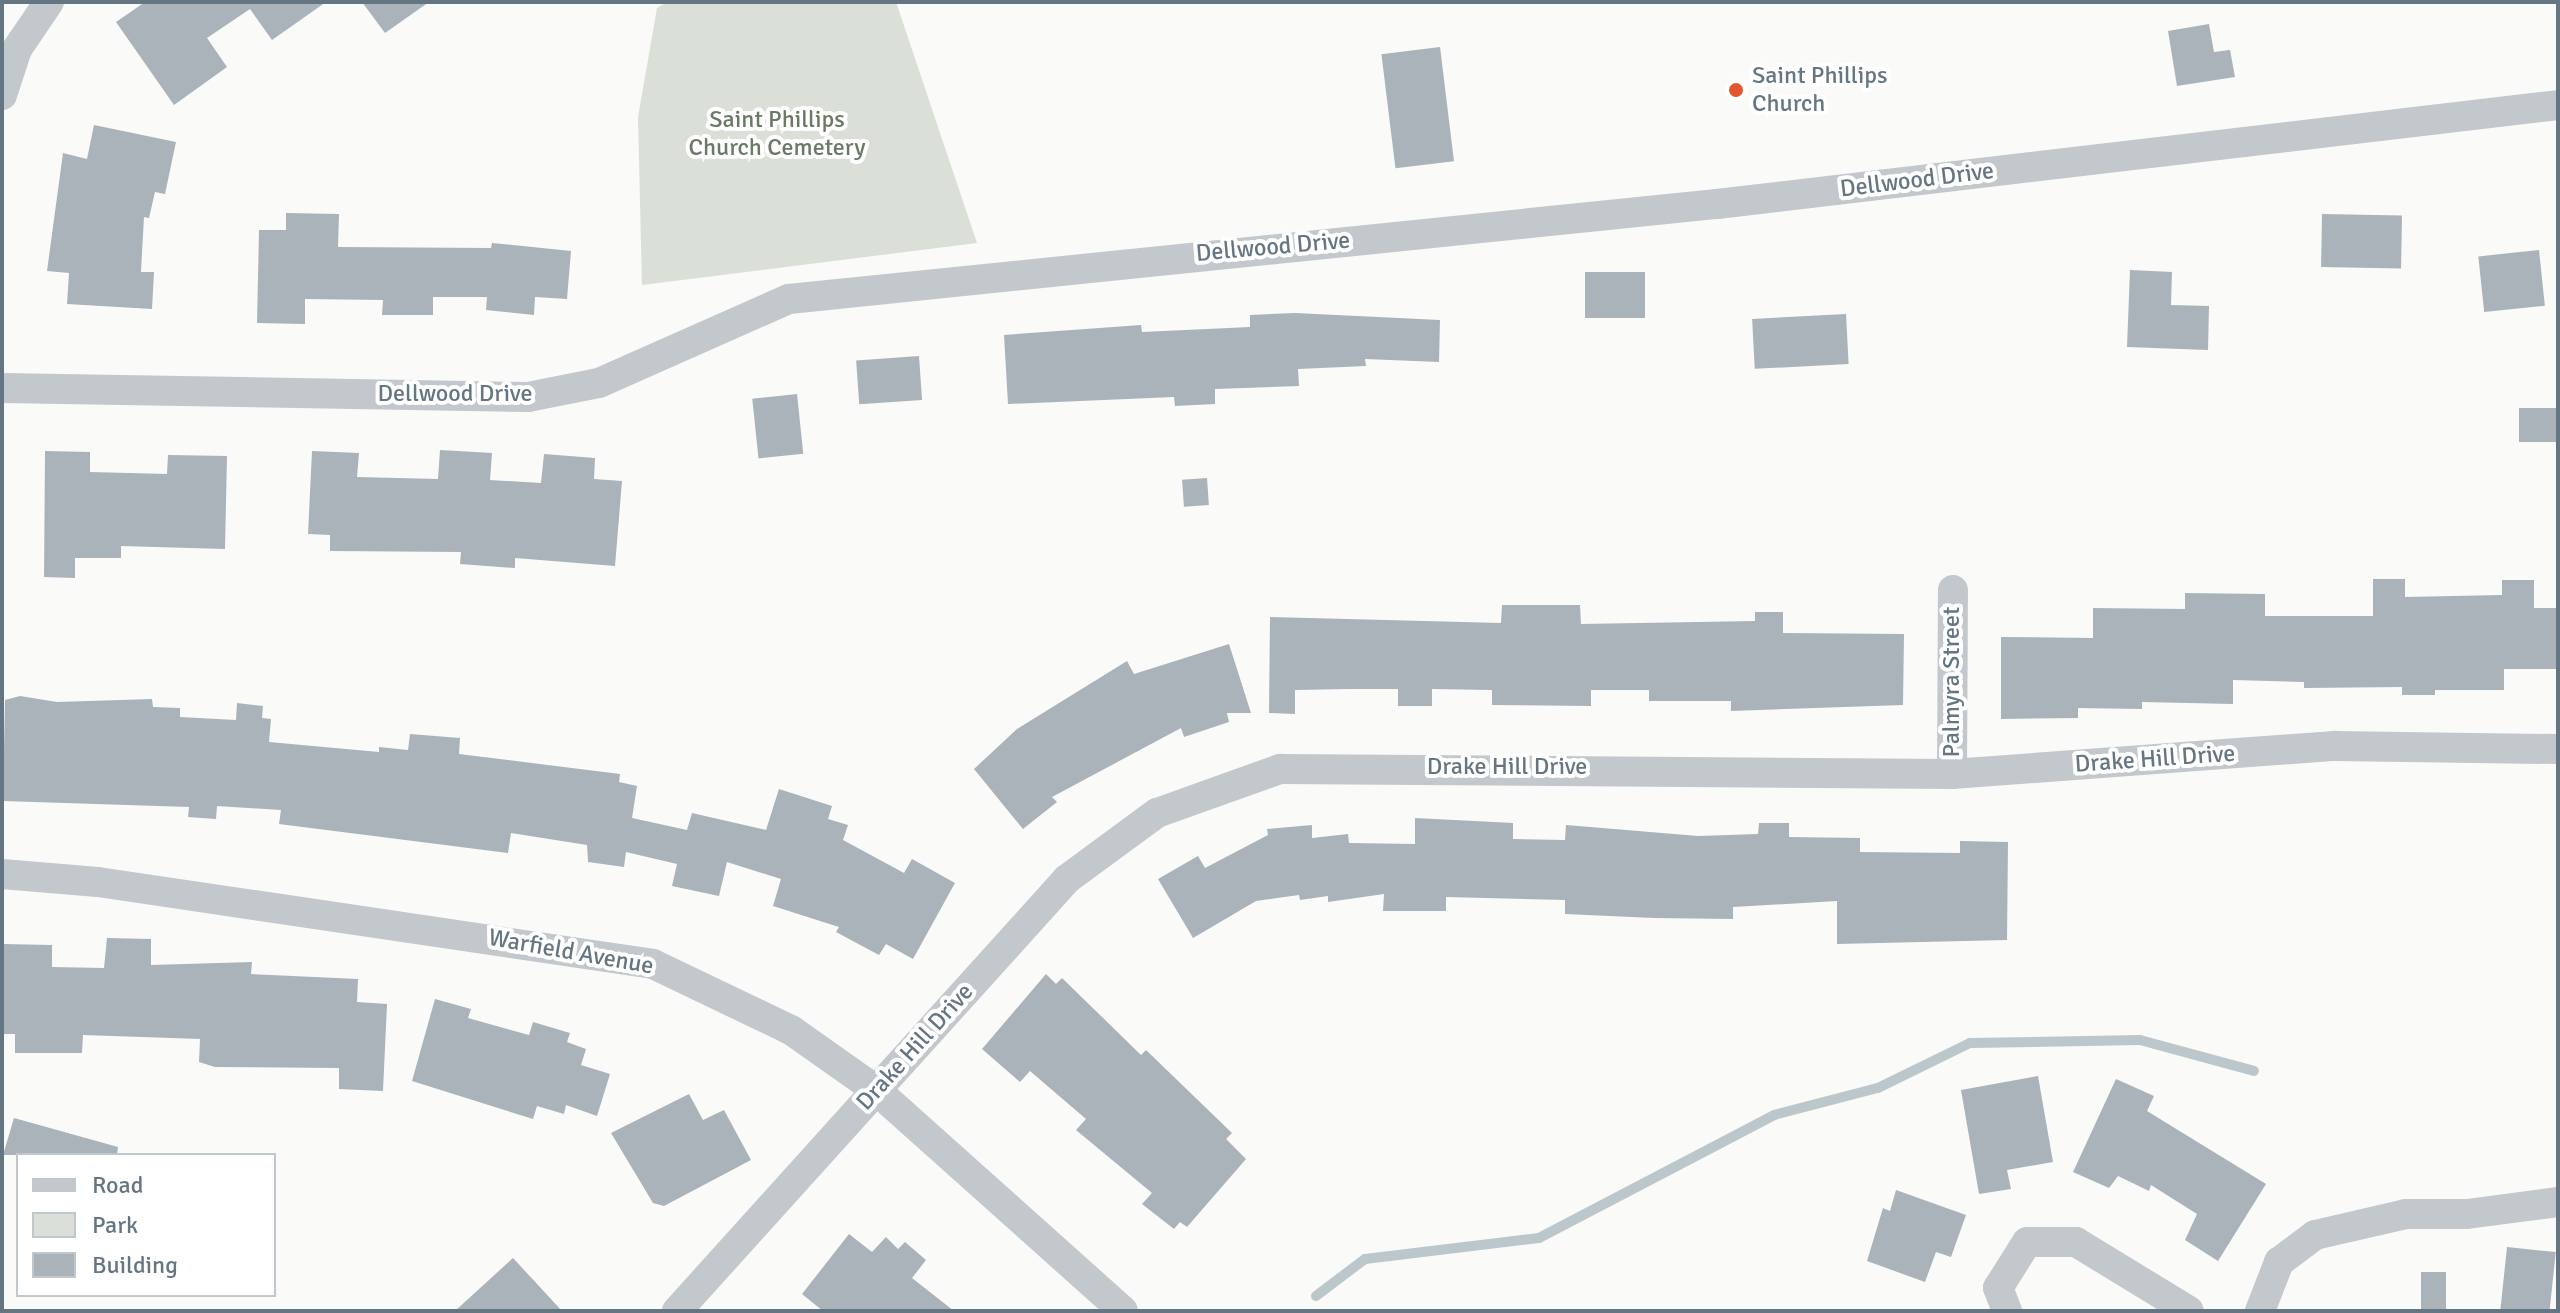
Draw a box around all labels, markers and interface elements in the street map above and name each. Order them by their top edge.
place label: Saint Phillips Church [1752,62,1887,118]
marker: Saint Phillips Church [1727,81,1745,99]
park label: Saint Phillips Church Cemetery [688,106,866,162]
street label: Dellwood Drive [1838,156,1996,204]
street label: Dellwood Drive [1195,226,1351,268]
street label: Dellwood Drive [378,380,532,408]
street label: Palmyra Street [1938,607,1966,757]
street label: Drake Hill Drive [2074,739,2236,779]
street label: Drake Hill Drive [1427,753,1587,781]
street label: Warfield Avenue [486,923,656,981]
street label: Drake Hill Drive [851,978,979,1116]
legend [16,1153,276,1297]
text: Road [92,1170,143,1200]
text: Park [92,1210,138,1240]
text: Building [92,1250,178,1280]

